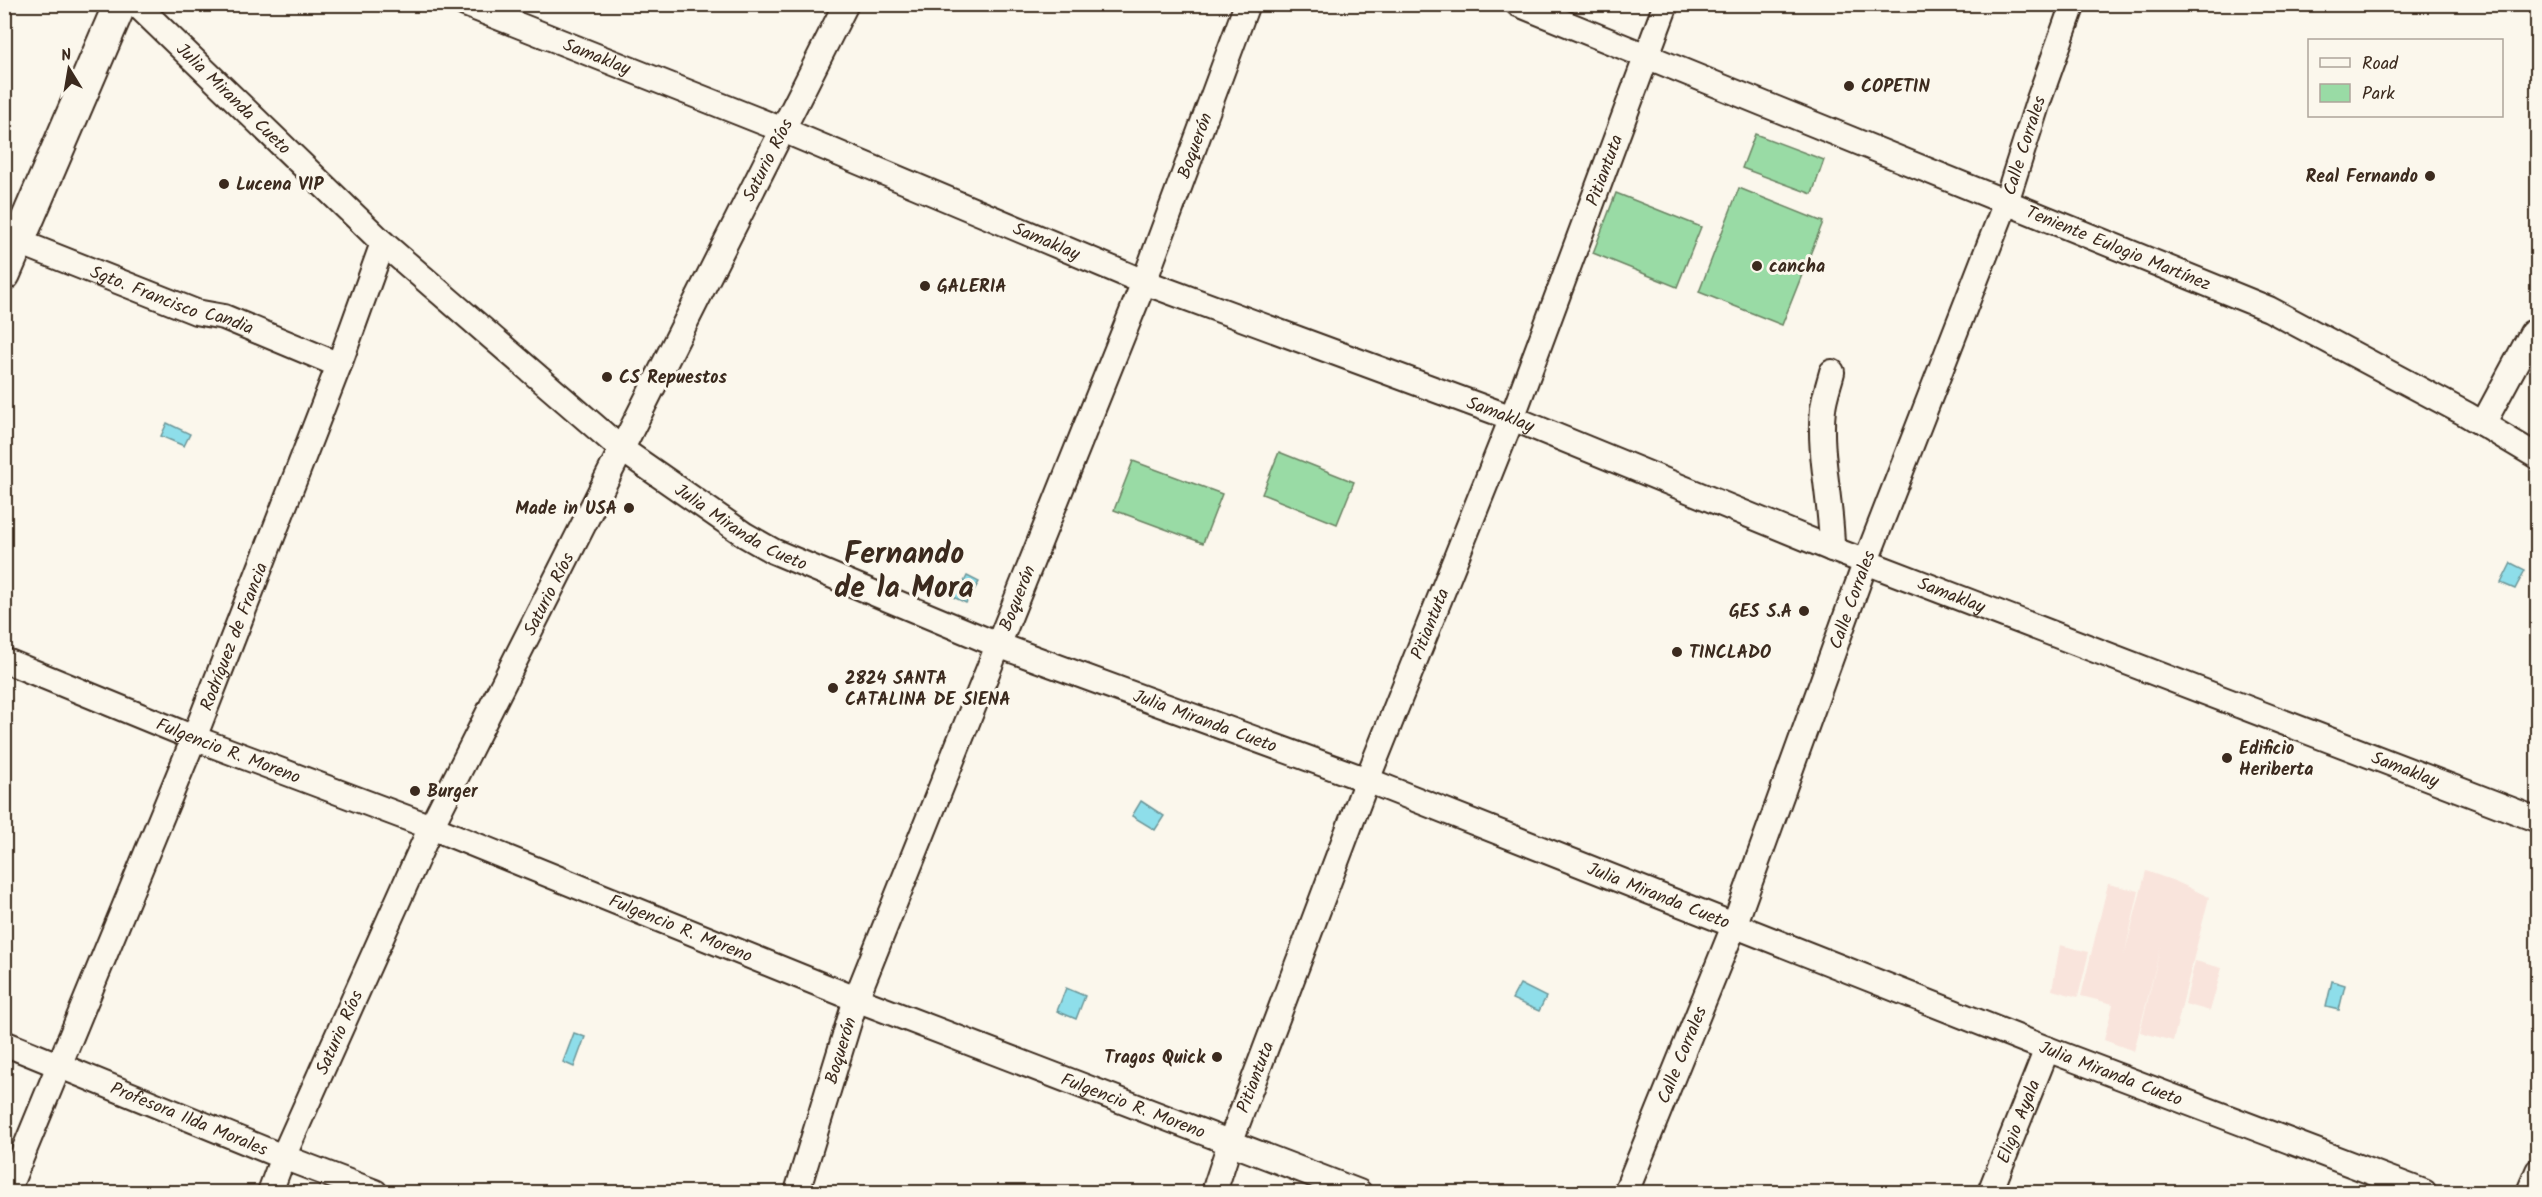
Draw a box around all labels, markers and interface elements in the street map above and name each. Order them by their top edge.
street label: Samaklay [558,31,635,84]
street label: Julia Miranda Cueto [168,37,297,163]
north arrow [39,39,99,99]
legend [2308,39,2503,117]
text: N [59,43,74,69]
text: Road [2362,50,2399,79]
place label: COPETIN [1861,73,1930,102]
marker: COPETIN [1842,79,1856,93]
text: Park [2362,80,2395,109]
street label: Calle Corrales [1996,92,2055,199]
street label: Boquerón [1170,109,1221,183]
street label: Saturio Ríos [735,114,802,207]
street label: Pitiantuta [1579,131,1632,211]
place label: Real Fernando [2305,163,2418,192]
marker: Real Fernando [2423,169,2437,183]
place label: Lucena VIP [236,171,324,200]
marker: Lucena VIP [217,177,231,191]
street label: Teniente Eulogio Martínez [2021,199,2215,300]
street label: Samaklay [1008,215,1085,270]
place label: cancha [1769,253,1825,282]
street label: Sgto. Francisco Candia [85,258,258,344]
marker: cancha [1750,259,1764,273]
place label: GALERIA [937,273,1007,302]
marker: GALERIA [918,279,932,293]
place label: CS Repuestos [619,364,728,393]
marker: CS Repuestos [600,370,614,384]
street label: Samaklay [1462,389,1539,442]
street label: Julia Miranda Cueto [668,477,811,580]
place label: Made in USA [515,495,617,524]
marker: Made in USA [622,501,636,515]
district label: Fernando de la Mora [834,531,974,613]
street label: Calle Corrales [1822,546,1885,654]
street label: Saturio Ríos [517,548,583,641]
street label: Rodríguez de Francia [193,559,277,715]
street label: Boquerón [992,561,1045,636]
street label: Samaklay [1913,570,1990,623]
street label: Pitiantuta [1404,584,1458,664]
place label: GES S.A [1729,598,1792,627]
marker: GES S.A [1797,604,1811,618]
place label: TINCLADO [1689,639,1771,668]
marker: TINCLADO [1670,645,1684,659]
place label: 2824 SANTA CATALINA DE SIENA [845,665,1011,715]
marker: 2824 SANTA CATALINA DE SIENA [826,681,840,695]
street label: Julia Miranda Cueto [1129,683,1281,762]
street label: Fulgencio R. Moreno [151,711,304,793]
place label: Edificio Heriberta [2239,735,2314,785]
street label: Samaklay [2367,744,2443,797]
marker: Edificio Heriberta [2220,751,2234,765]
place label: Burger [427,778,479,807]
marker: Burger [408,784,422,798]
street label: Julia Miranda Cueto [1582,855,1734,938]
street label: Fulgencio R. Moreno [604,887,756,972]
street label: Saturio Ríos [309,986,372,1080]
street label: Calle Corrales [1650,1002,1716,1109]
street label: Boquerón [818,1014,866,1088]
street label: Julia Miranda Cueto [2034,1034,2186,1115]
street label: Pitiantuta [1230,1038,1283,1118]
place label: Tragos Quick [1104,1044,1206,1073]
marker: Tragos Quick [1210,1050,1224,1064]
street label: Fulgencio R. Moreno [1056,1066,1209,1148]
street label: Profesora Ilda Morales [105,1075,272,1165]
street label: Eligio Ayala [1990,1076,2049,1168]

